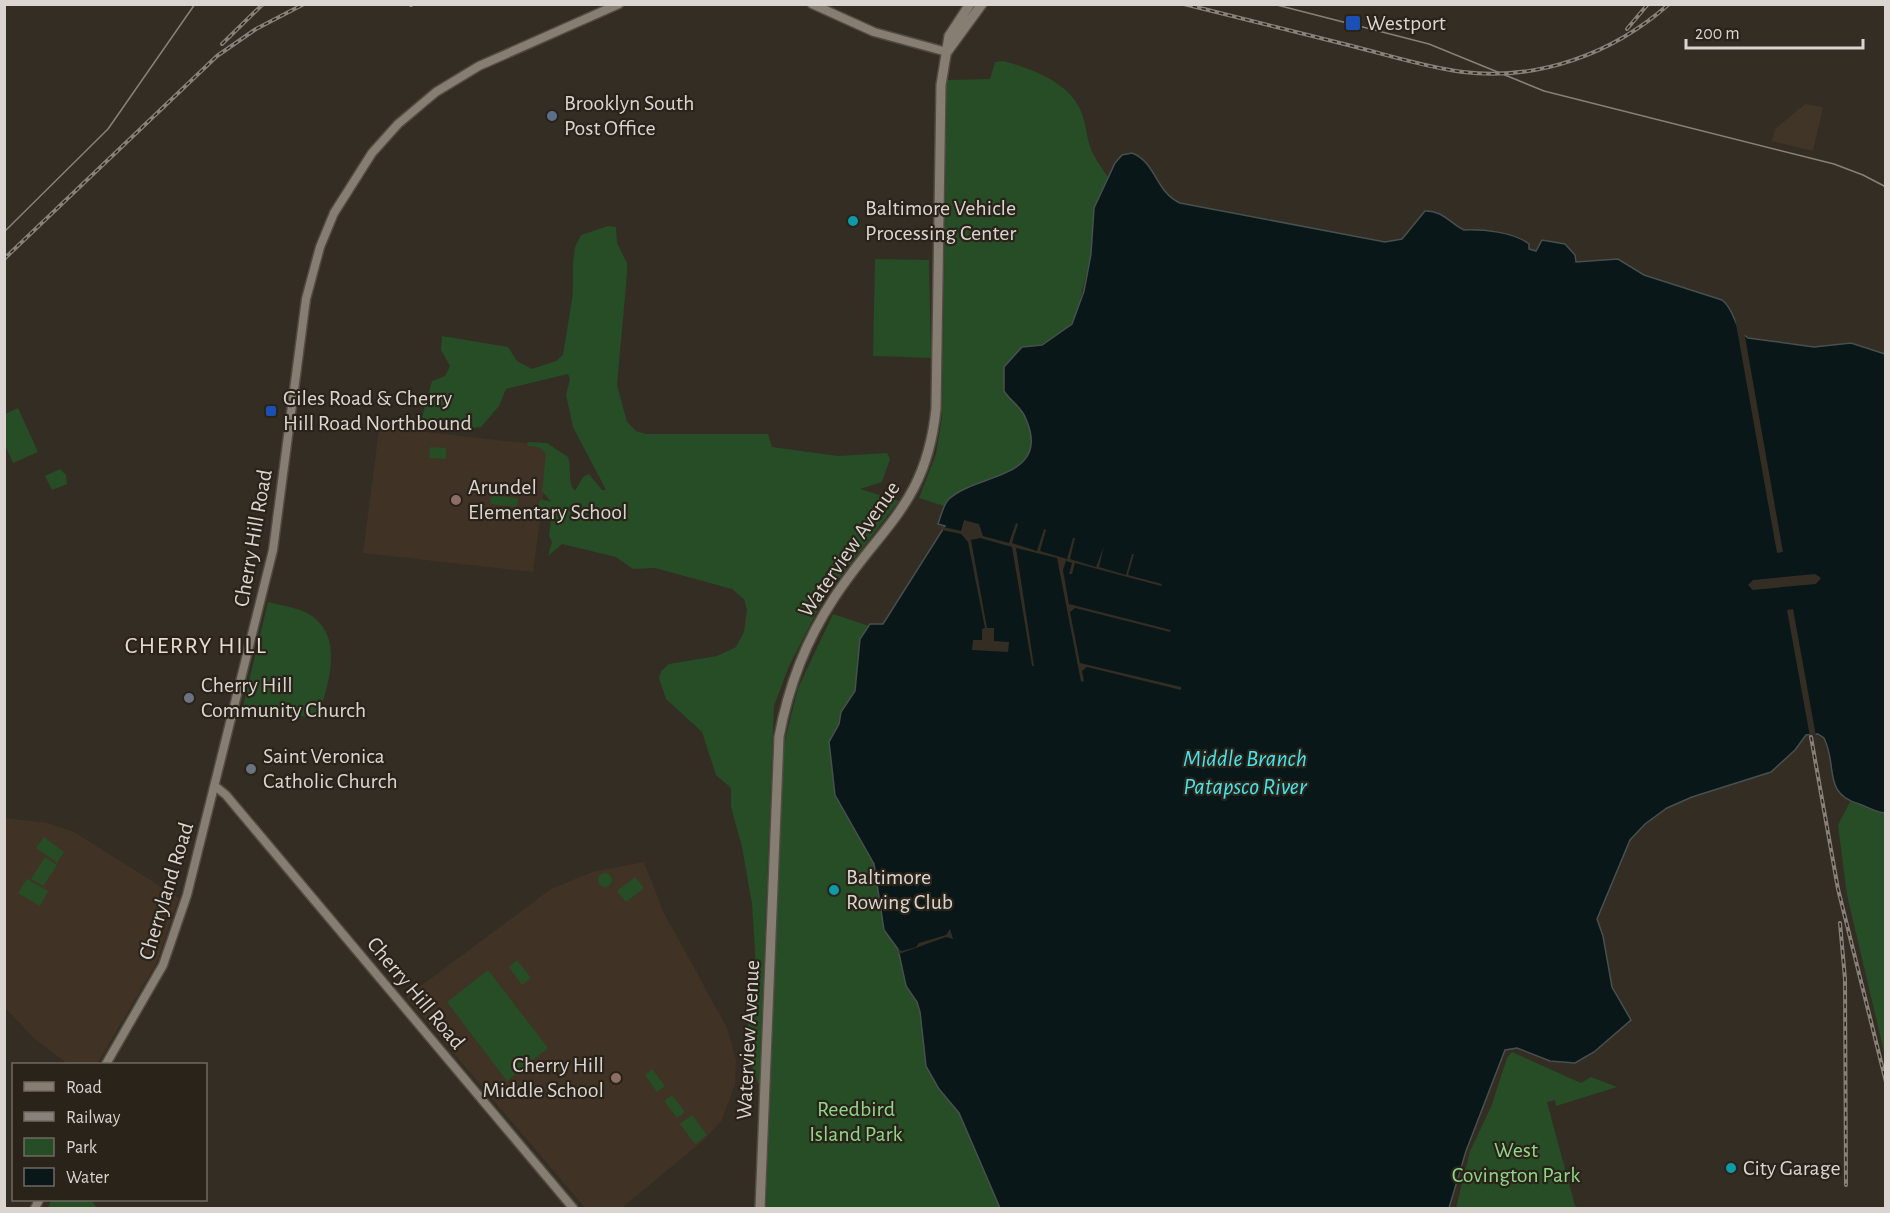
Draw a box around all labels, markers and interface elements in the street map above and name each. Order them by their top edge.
place label: Westport [1366,12,1446,34]
scale bar [1686,12,1863,50]
marker: Westport [1344,14,1362,32]
text: 200 m [1695,25,1740,43]
place label: Brooklyn South Post Office [564,92,695,139]
marker: Brooklyn South Post Office [545,109,559,123]
place label: Baltimore Vehicle Processing Center [865,197,1016,244]
marker: Baltimore Vehicle Processing Center [846,214,860,228]
place label: Giles Road & Cherry Hill Road Northbound [283,387,472,434]
marker: Giles Road & Cherry Hill Road Northbound [264,404,278,418]
street label: Cherry Hill Road [230,468,276,608]
place label: Arundel Elementary School [468,476,628,523]
street label: Waterview Avenue [794,477,904,621]
marker: Arundel Elementary School [449,493,463,507]
district label: CHERRY HILL [125,634,267,658]
place label: Cherry Hill Community Church [201,674,366,721]
marker: Cherry Hill Community Church [182,691,196,705]
place label: Saint Veronica Catholic Church [263,745,398,792]
water label: Middle Branch Patapsco River [1183,747,1308,799]
marker: Saint Veronica Catholic Church [244,762,258,776]
street label: Cherryland Road [135,820,197,962]
place label: Baltimore Rowing Club [846,866,953,913]
marker: Baltimore Rowing Club [827,883,841,897]
street label: Cherry Hill Road [363,933,469,1053]
street label: Waterview Avenue [733,959,763,1121]
place label: Cherry Hill Middle School [482,1054,604,1101]
legend [12,1063,207,1201]
marker: Cherry Hill Middle School [609,1071,623,1085]
text: Road [66,1079,102,1097]
park label: Reedbird Island Park [809,1098,903,1145]
text: Railway [66,1109,121,1127]
text: Park [66,1139,98,1157]
park label: West Covington Park [1452,1139,1580,1186]
place label: City Garage [1743,1157,1841,1179]
marker: City Garage [1724,1161,1738,1175]
text: Water [66,1169,109,1187]

